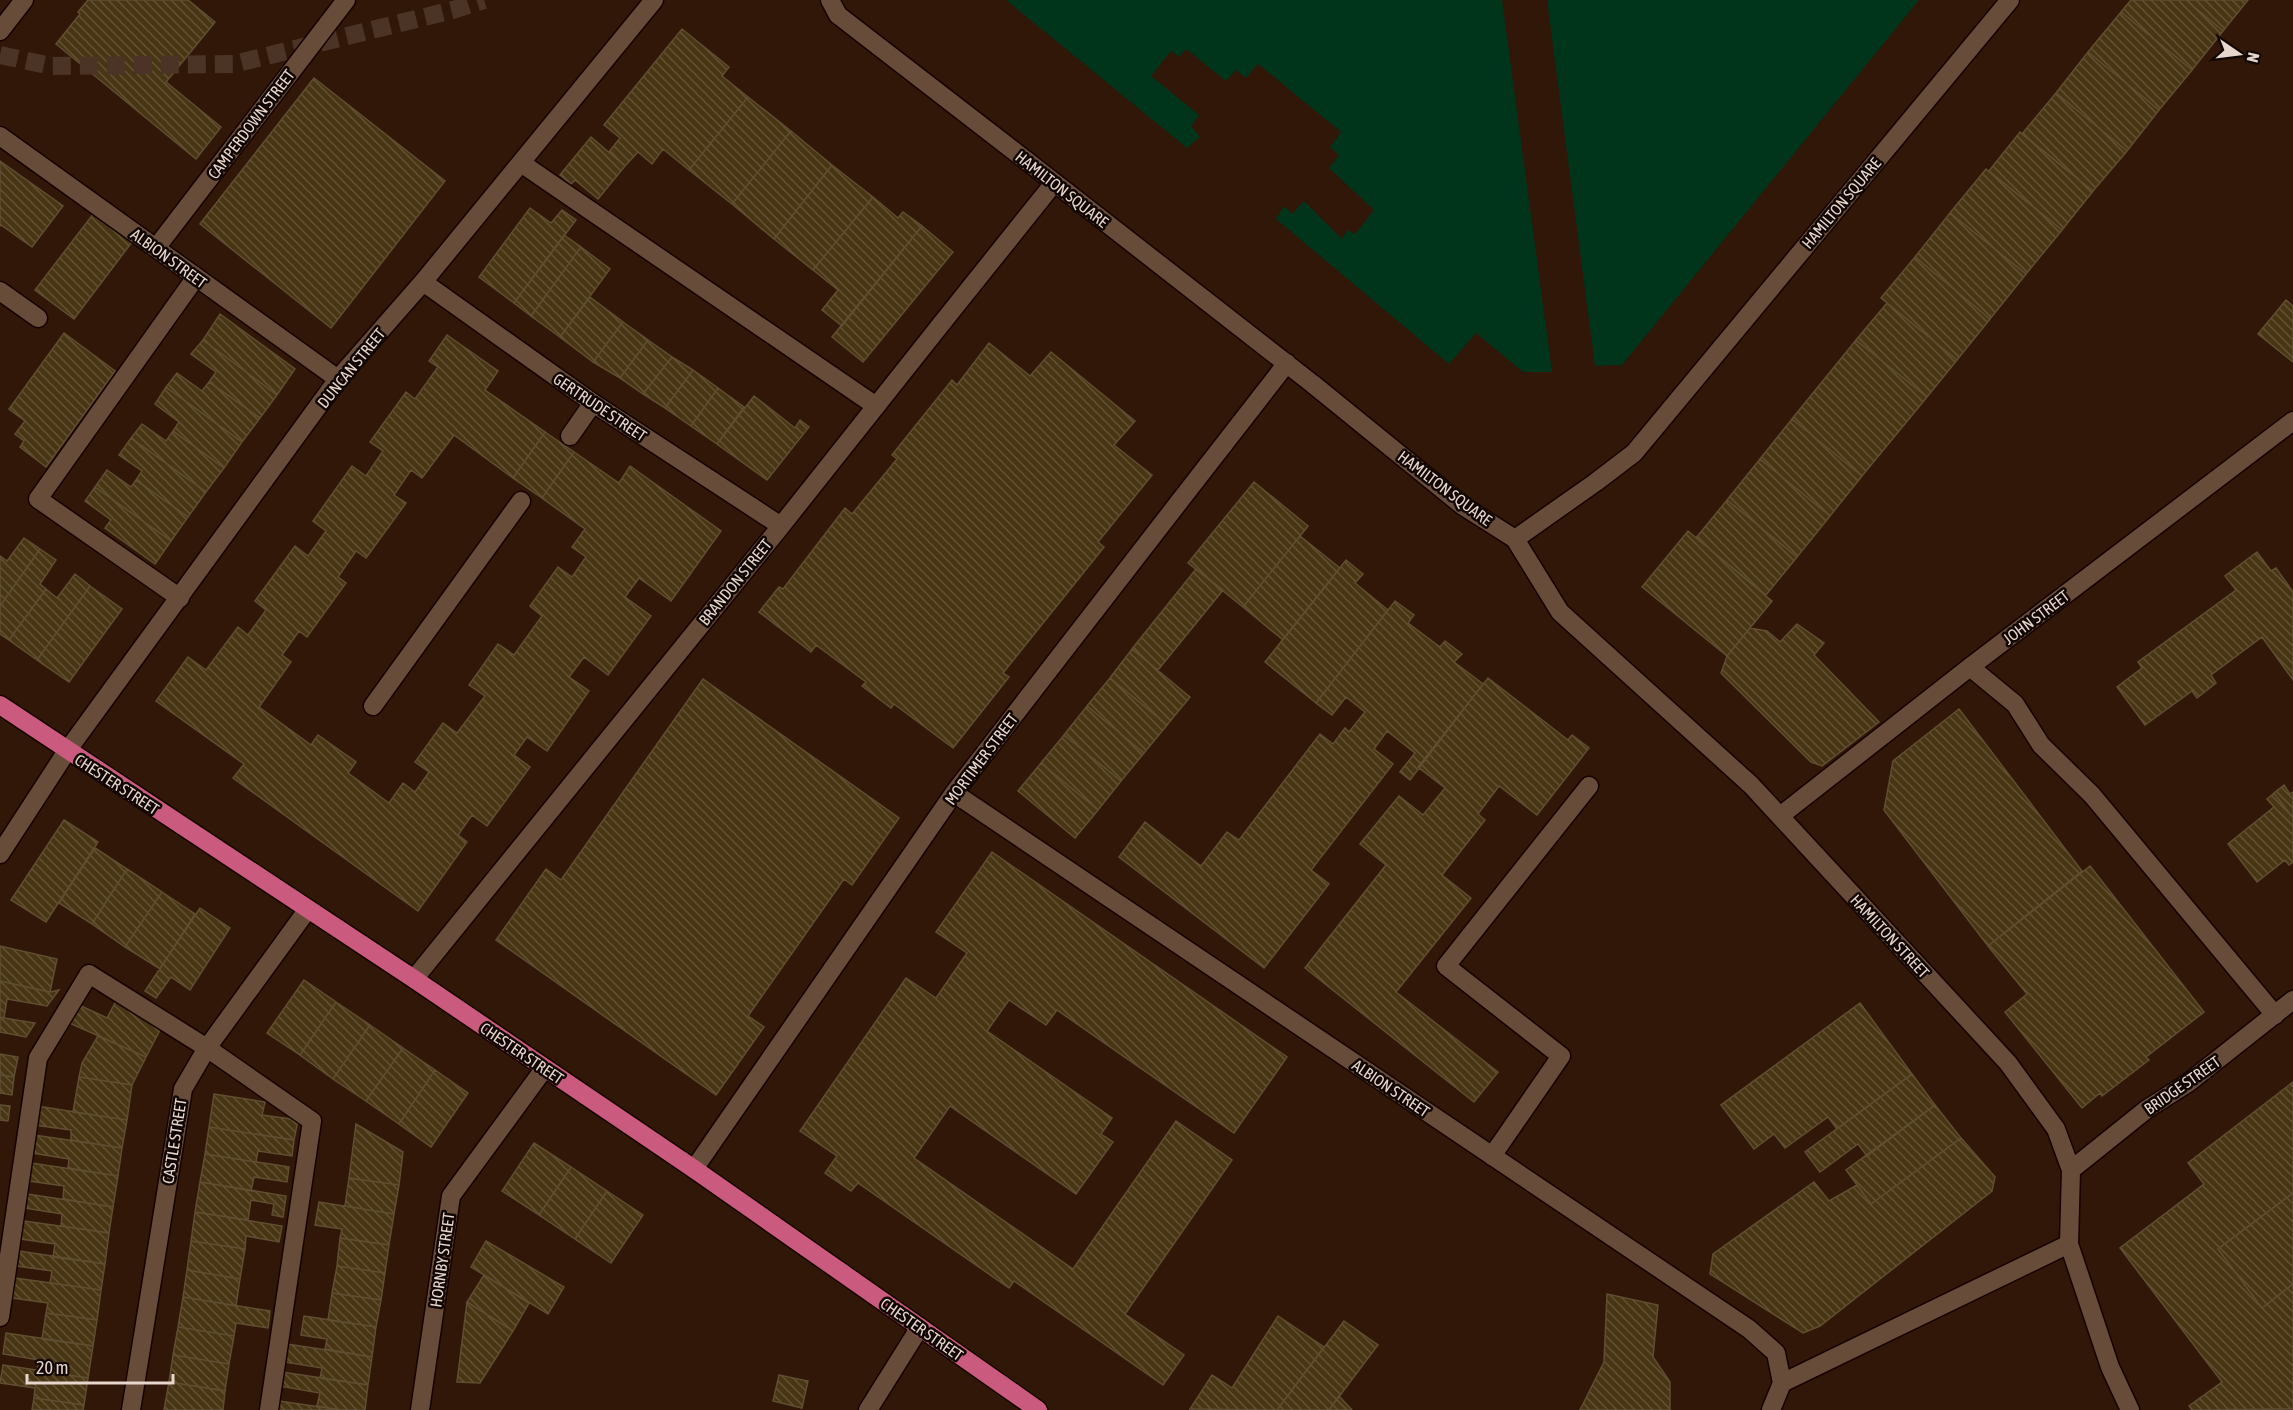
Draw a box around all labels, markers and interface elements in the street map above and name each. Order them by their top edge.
north arrow [2209,24,2269,84]
text: N [2244,51,2263,64]
street label: CAMPERDOWN STREET [204,66,298,182]
street label: HAMILTON SQUARE [1012,147,1112,231]
street label: HAMILTON SQUARE [1798,154,1884,252]
street label: ALBION STREET [128,225,210,291]
street label: DUNCAN STREET [314,325,388,411]
street label: GERTRUDE STREET [550,369,650,445]
street label: HAMILTON SQUARE [1395,447,1495,529]
street label: BRANDON STREET [695,535,775,629]
street label: JOHN STREET [2000,586,2072,648]
street label: MORTIMER STREET [941,710,1021,808]
street label: CHESTER STREET [72,750,162,818]
street label: HAMILTON STREET [1847,891,1933,981]
street label: CHESTER STREET [477,1019,567,1087]
street label: BRIDGE STREET [2141,1052,2223,1118]
street label: ALBION STREET [1349,1056,1433,1120]
street label: CASTLE STREET [158,1097,190,1185]
street label: HORNBY STREET [426,1212,458,1308]
street label: CHESTER STREET [877,1294,967,1364]
scale bar [27,1347,172,1385]
text: 20 m [36,1357,68,1378]

